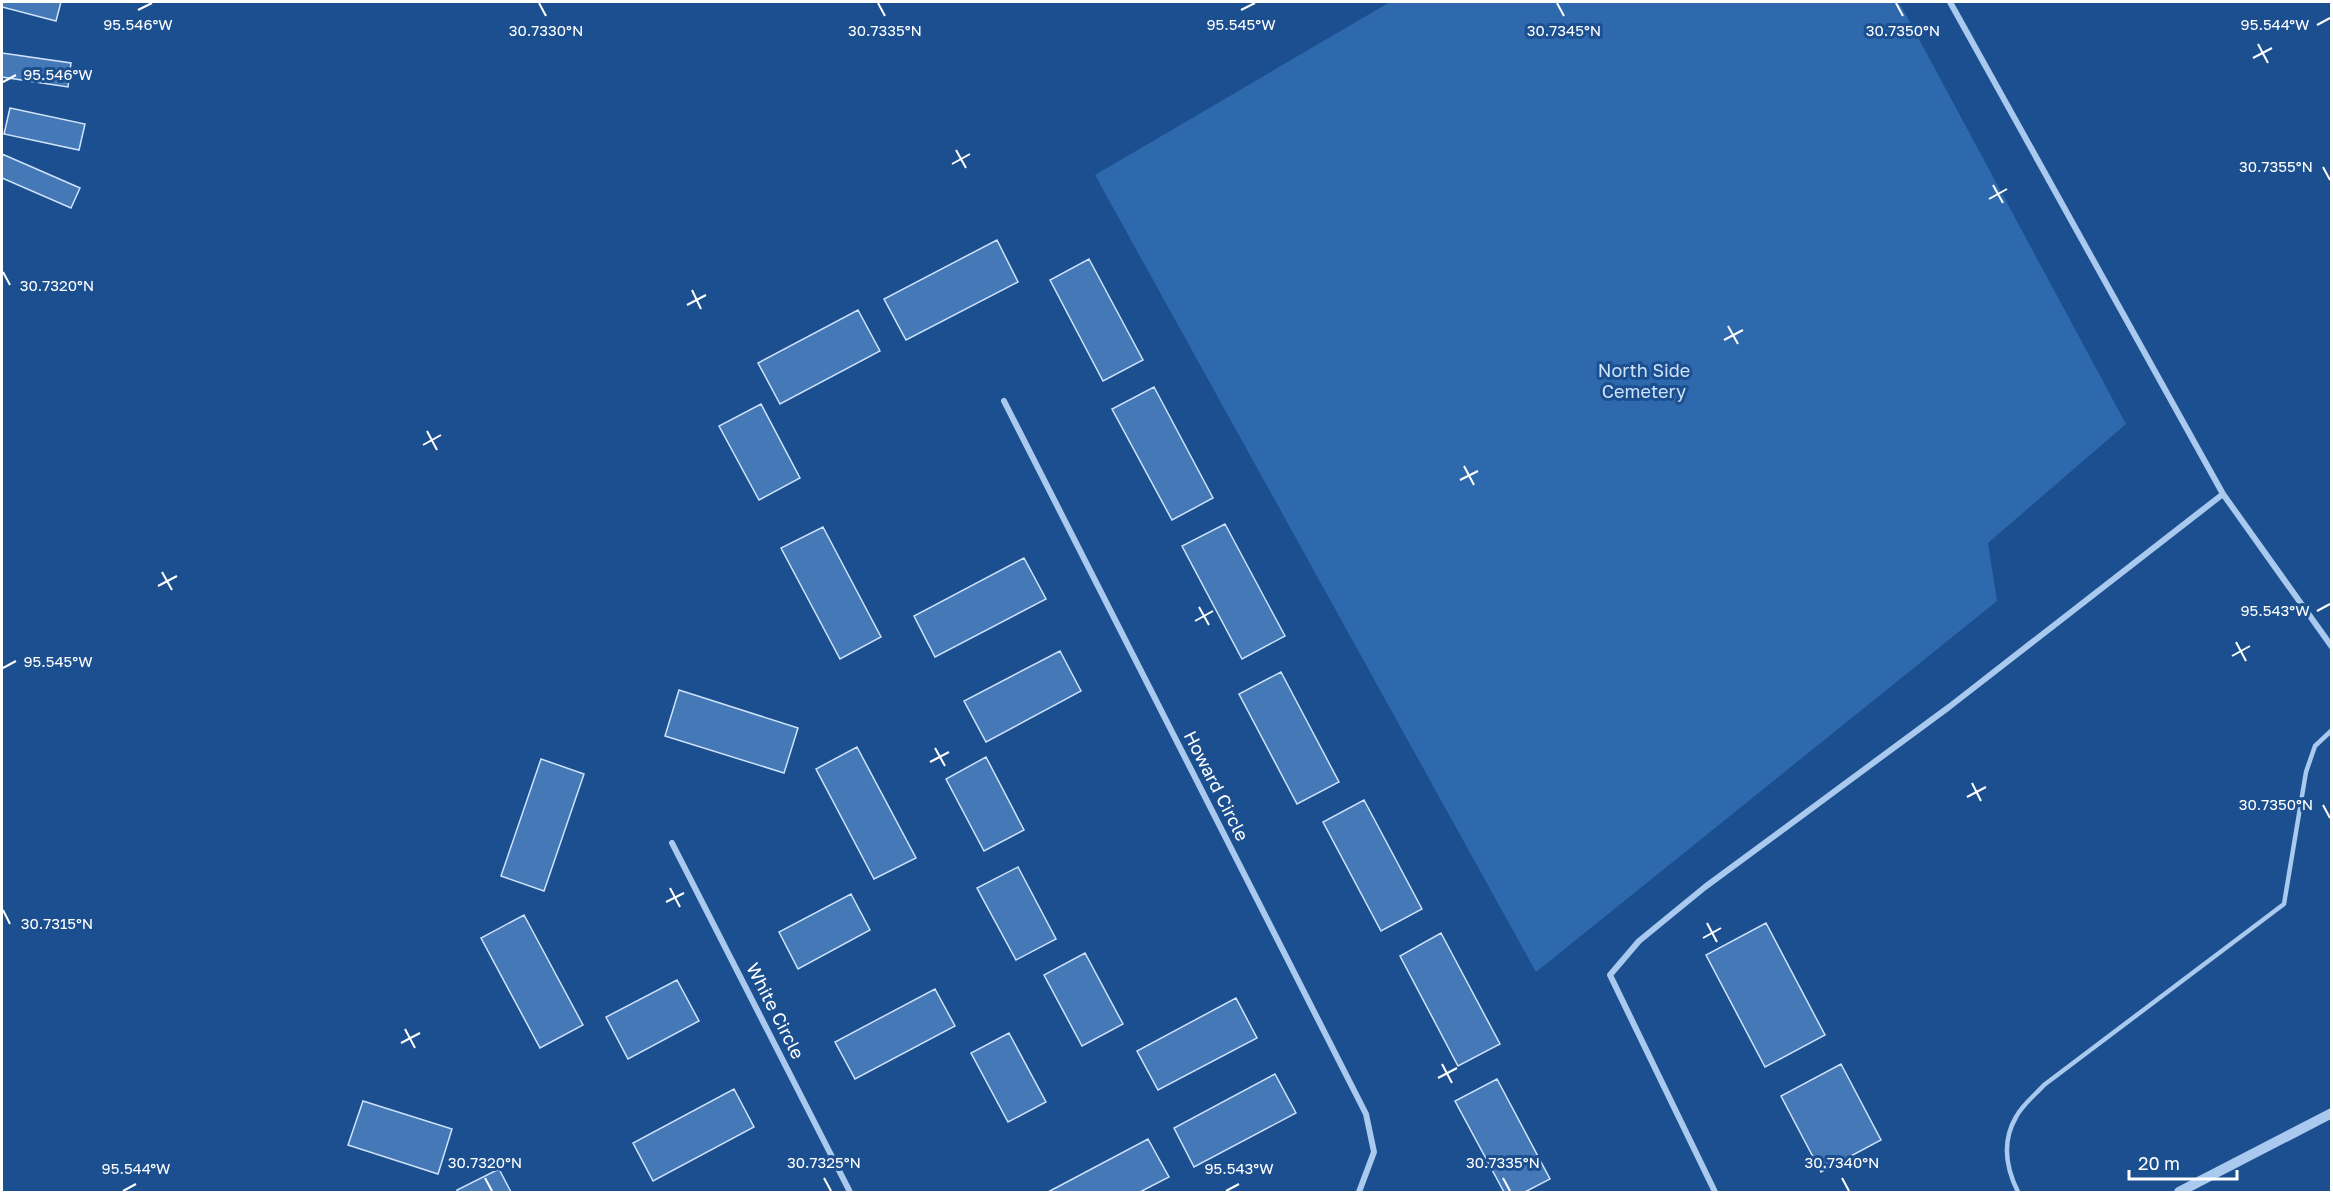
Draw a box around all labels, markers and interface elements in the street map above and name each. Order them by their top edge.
text: 95.546°W [103,15,173,33]
text: 95.545°W [1206,15,1276,33]
text: 95.544°W [2241,15,2309,33]
text: 30.7330°N [509,21,583,39]
text: 30.7335°N [848,21,922,39]
text: 30.7345°N [1527,21,1601,39]
text: 30.7350°N [1866,21,1940,39]
text: 95.546°W [23,65,93,83]
text: 30.7355°N [2239,157,2313,175]
text: 30.7320°N [20,276,94,294]
park label: North Side Cemetery [1598,359,1690,402]
text: 95.543°W [2240,601,2310,619]
text: 95.545°W [23,652,93,670]
street label: Howard Circle [1180,727,1254,844]
text: 30.7350°N [2239,795,2313,813]
text: 30.7315°N [21,914,93,932]
street label: White Circle [742,959,810,1062]
scale bar [2129,1143,2237,1181]
text: 20 m [2138,1152,2180,1174]
text: 30.7320°N [448,1153,522,1171]
text: 30.7325°N [787,1153,861,1171]
text: 30.7335°N [1466,1153,1540,1171]
text: 30.7340°N [1804,1153,1880,1171]
text: 95.544°W [102,1159,170,1177]
text: 95.543°W [1204,1159,1274,1177]

